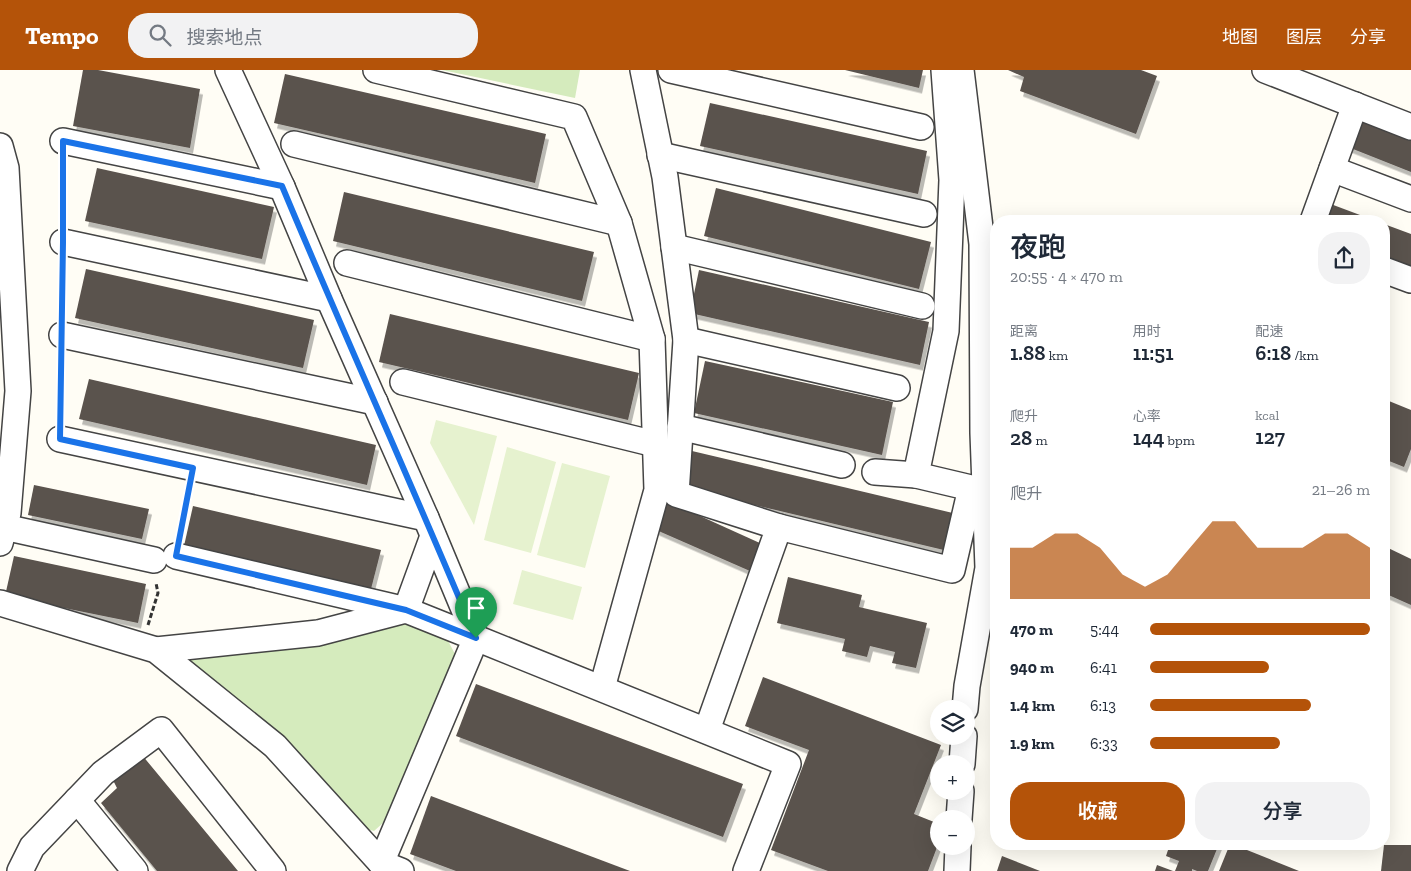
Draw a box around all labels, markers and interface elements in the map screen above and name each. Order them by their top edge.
search box [128,13,478,58]
text: Tempo [25,21,98,50]
icon: search [146,21,174,49]
text: 搜索地点 [186,26,262,49]
text: 地图 [1222,26,1258,48]
text: 图层 [1286,26,1322,48]
text: 分享 [1350,26,1386,48]
text: 夜跑 [1010,231,1066,264]
button: share [1318,232,1370,284]
text: 20:55 · 4 × 470 m [1010,267,1123,286]
text: 距离 [1010,323,1038,340]
text: 用时 [1133,323,1161,340]
text: 配速 [1255,323,1283,340]
text: 1.88 [1010,340,1046,365]
text: 11:51 [1133,340,1174,365]
text: 6:18 [1255,340,1291,365]
text: km [1046,347,1068,364]
text: /km [1291,347,1319,364]
text: kcal [1255,407,1279,424]
text: 爬升 [1010,408,1038,425]
text: 心率 [1133,408,1161,425]
text: 127 [1255,424,1285,449]
text: 28 [1010,425,1032,450]
text: 144 [1133,425,1164,450]
text: m [1032,432,1048,449]
text: bpm [1164,432,1195,449]
text: 21–26 m [1312,480,1370,499]
text: 爬升 [1010,484,1042,503]
pin [455,587,497,638]
icon: arrive [462,594,490,622]
text: 470 m [1010,620,1053,639]
text: 5:44 [1090,620,1119,639]
text: 940 m [1010,658,1054,677]
text: 6:41 [1090,658,1117,677]
text: 1.4 km [1010,696,1055,715]
text: 6:13 [1090,696,1116,715]
map controls [930,700,975,855]
button: layers [930,700,975,745]
text: 1.9 km [1010,734,1055,753]
text: 6:33 [1090,734,1118,753]
button: + [930,755,975,800]
button: 收藏 [1010,782,1185,840]
button: 分享 [1195,782,1370,840]
button: − [930,810,975,855]

